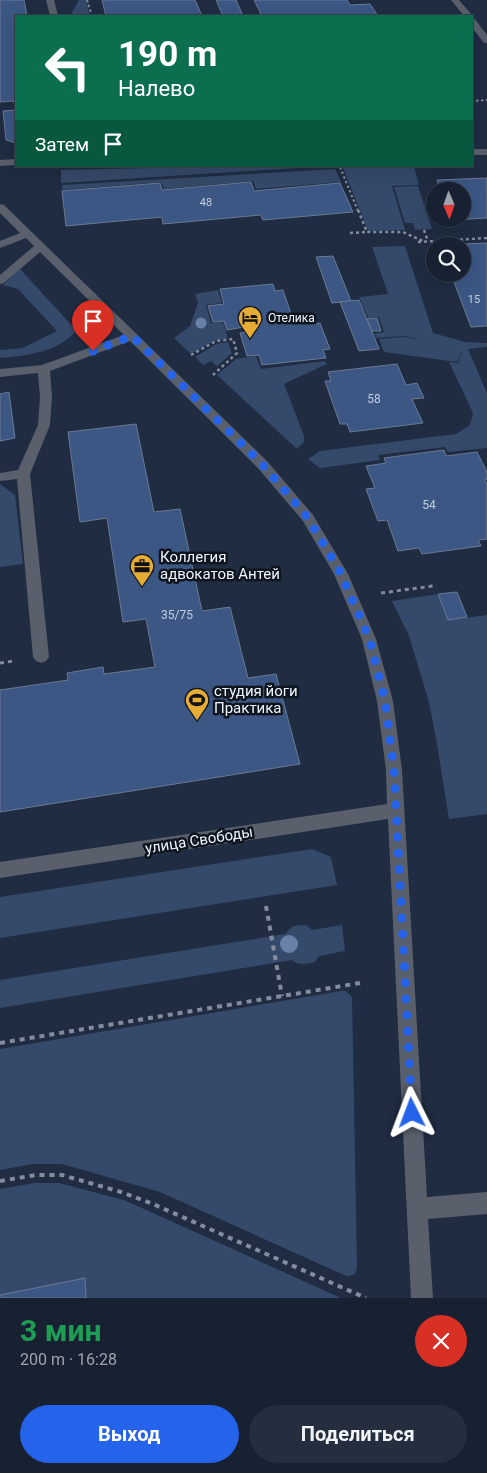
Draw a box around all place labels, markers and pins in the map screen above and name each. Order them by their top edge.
pin [72,300,114,351]
hotel icon: Отелика [237,305,263,339]
place label: Отелика [268,311,315,325]
place label: Коллегия адвокатов Антей [160,548,280,583]
office icon: Коллегия адвокатов Антей [129,553,155,587]
place label: студия йоги Практика [214,682,298,717]
sports icon: студия йоги Практика [184,687,210,721]

